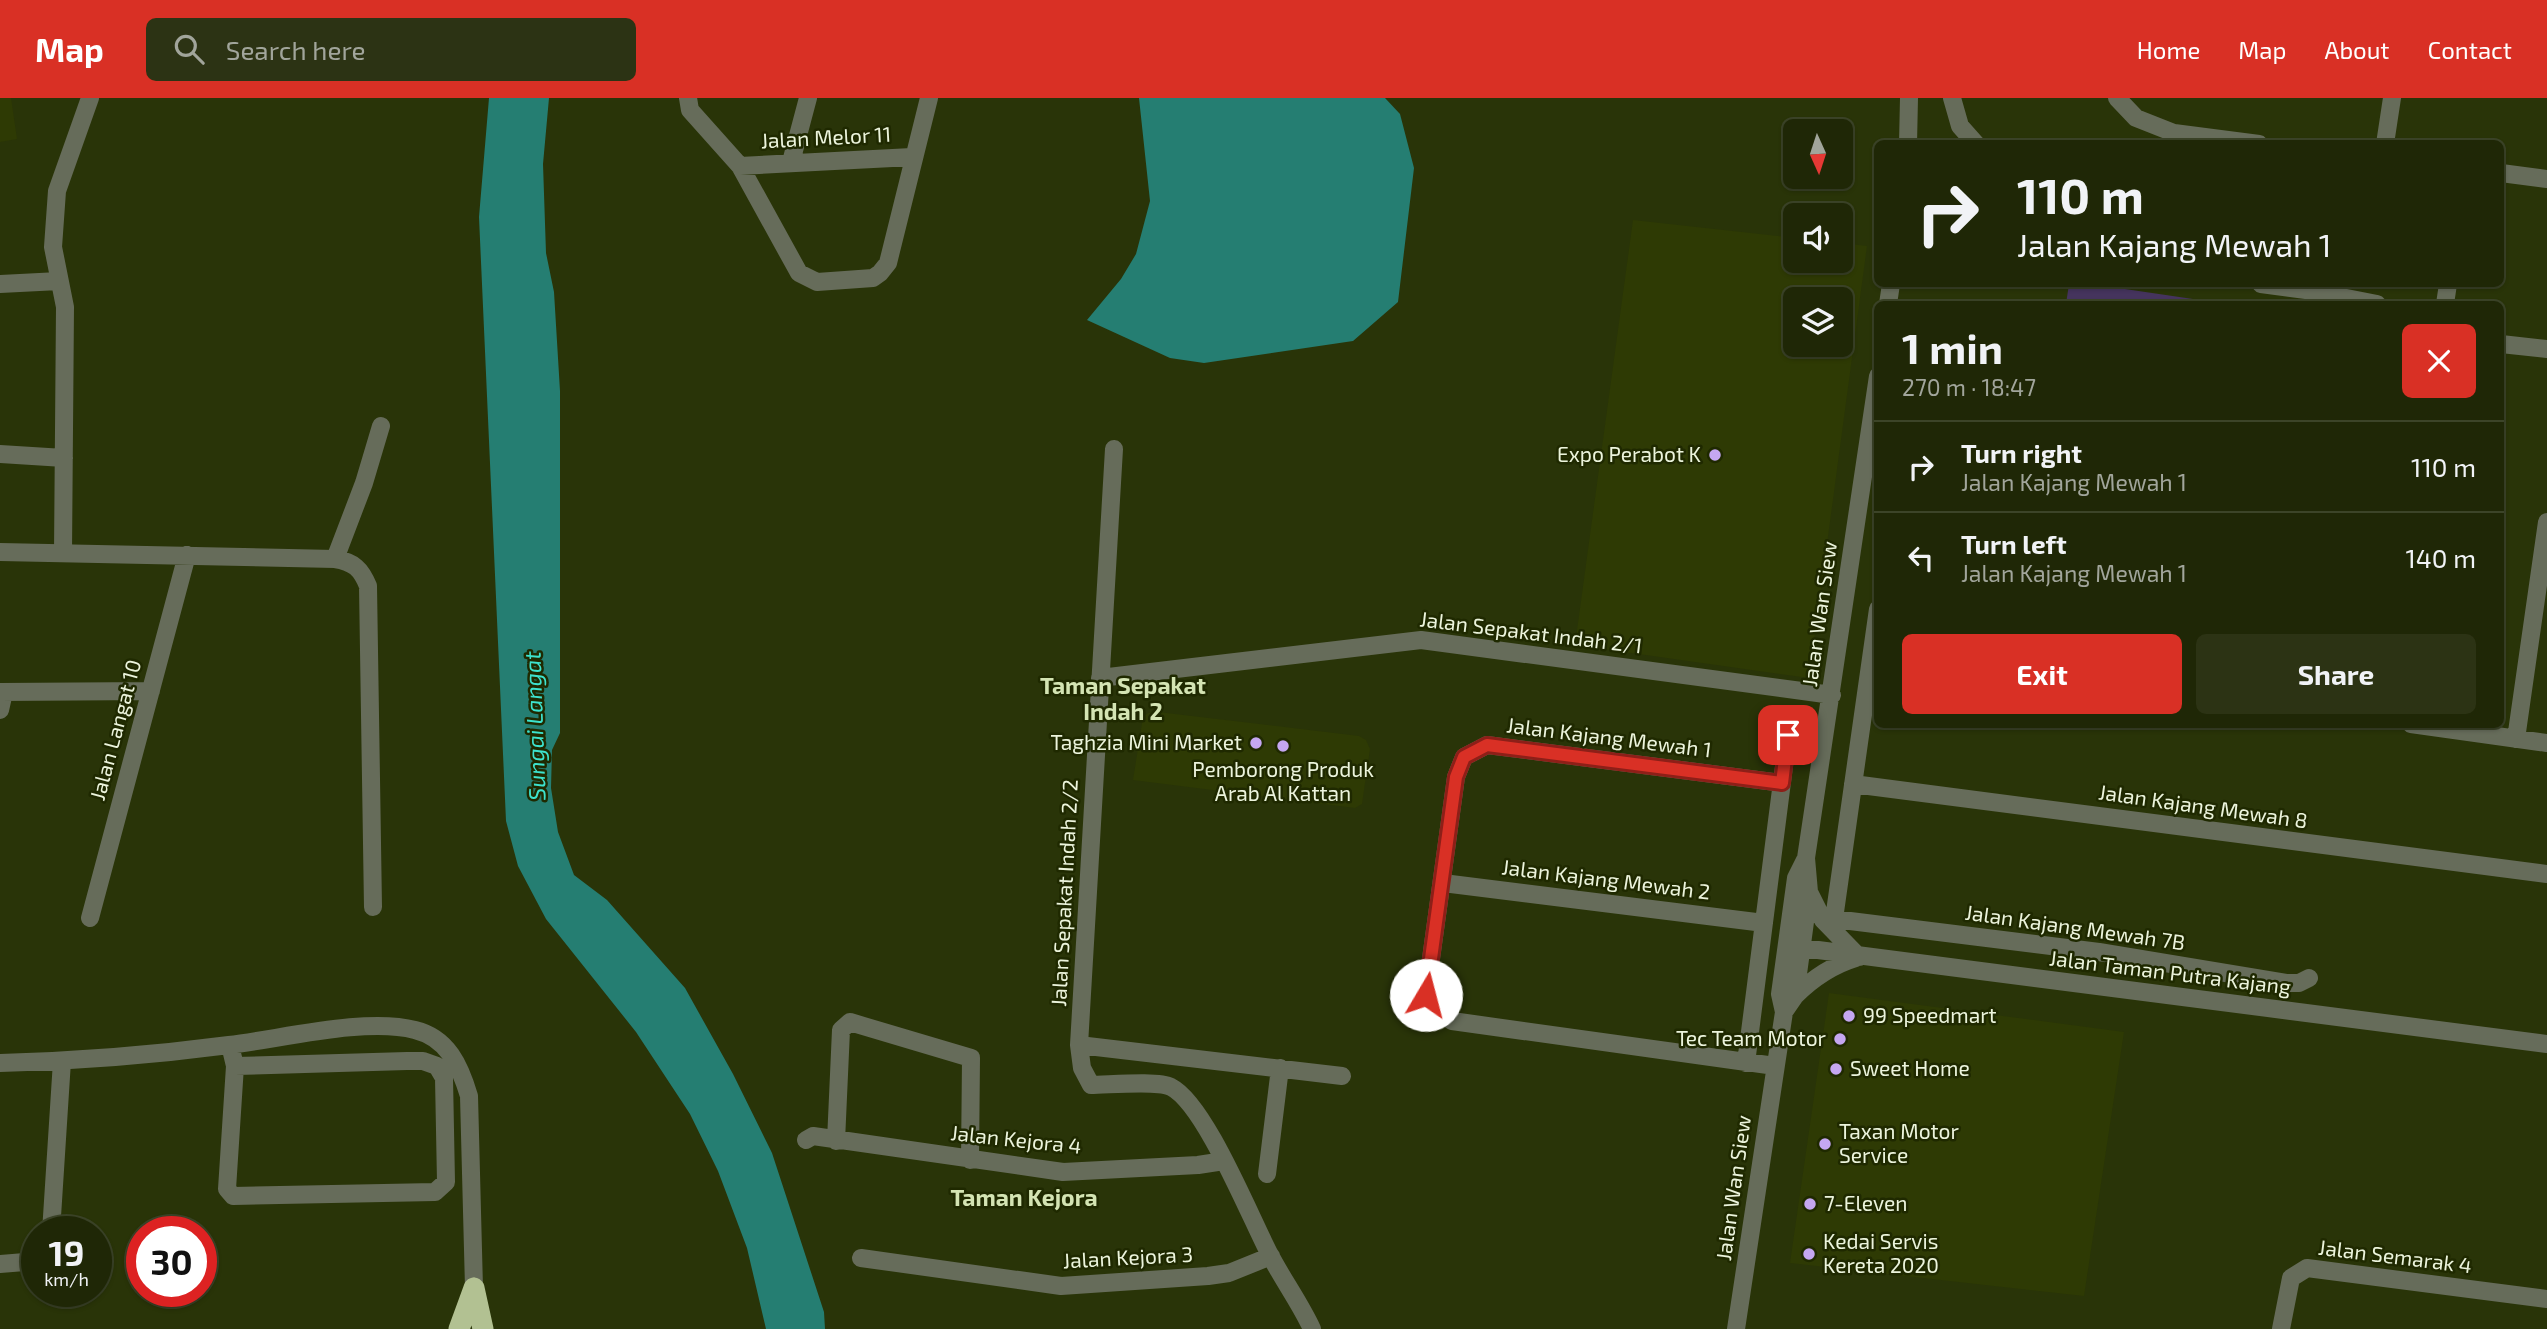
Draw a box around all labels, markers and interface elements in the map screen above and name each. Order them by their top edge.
search box [146,18,636,81]
text: Map [35,29,104,69]
icon: search [170,30,208,68]
text: Search here [226,34,365,65]
text: Home [2137,35,2200,64]
text: Map [2238,35,2286,64]
text: About [2324,35,2390,64]
text: Contact [2428,35,2512,64]
north arrow [1783,119,1853,189]
map controls [1783,119,1853,357]
street label: Jalan Melor 11 [760,121,892,152]
text: 110 m [2017,165,2144,224]
icon: right [1902,168,1993,259]
button: sound [1783,203,1853,273]
text: Jalan Kajang Mewah 1 [2017,225,2331,263]
button: layers [1783,287,1853,357]
text: 1 min [1902,322,2003,372]
button: close [2402,324,2476,398]
text: 270 m · 18:47 [1902,373,2036,401]
text: Turn right [1961,437,2082,468]
place label: Expo Perabot K [1557,441,1702,466]
marker: Expo Perabot K [1707,447,1723,463]
icon: right [1902,448,1940,486]
text: 110 m [2411,451,2476,482]
text: Jalan Kajang Mewah 1 [1961,468,2187,496]
text: Turn left [1961,528,2067,559]
street label: Jalan Wan Siew [1796,539,1841,688]
icon: left [1902,539,1940,577]
text: 140 m [2405,542,2476,573]
text: Jalan Kajang Mewah 1 [1961,559,2187,587]
street label: Jalan Sepakat Indah 2/1 [1418,605,1644,658]
button: Exit [1902,634,2182,714]
button: Share [2196,634,2476,714]
water label: Sungai Langat [517,650,551,801]
street label: Jalan Langat 10 [84,656,145,803]
district label: Taman Sepakat Indah 2 [1040,671,1206,725]
pin [1758,705,1818,765]
street label: Jalan Kajang Mewah 1 [1505,712,1713,762]
icon: arrive [1769,716,1807,754]
place label: Taghzia Mini Market [1050,729,1242,754]
marker: Taghzia Mini Market [1248,735,1264,751]
marker: Pemborong Produk Arab Al Kattan [1275,738,1291,754]
place label: Pemborong Produk Arab Al Kattan [1192,756,1374,805]
street label: Jalan Kajang Mewah 8 [2097,778,2309,834]
street label: Jalan Sepakat Indah 2/2 [1045,779,1082,1007]
street label: Jalan Kajang Mewah 2 [1500,853,1712,905]
street label: Jalan Kajang Mewah 7B [1964,899,2187,955]
street label: Jalan Taman Putra Kajang [2048,944,2293,1000]
position arrow [1389,958,1463,1032]
place label: 99 Speedmart [1863,1002,1997,1027]
marker: 99 Speedmart [1841,1008,1857,1024]
place label: Tec Team Motor [1676,1025,1827,1050]
marker: Tec Team Motor [1832,1031,1848,1047]
place label: Sweet Home [1850,1055,1970,1080]
marker: Sweet Home [1828,1061,1844,1077]
street label: Jalan Wan Siew [1710,1113,1755,1262]
place label: Taxan Motor Service [1839,1118,1960,1167]
street label: Jalan Kejora 4 [949,1119,1083,1159]
marker: Taxan Motor Service [1817,1136,1833,1152]
district label: Taman Kejora [950,1183,1098,1211]
place label: 7-Eleven [1824,1190,1907,1215]
marker: 7-Eleven [1802,1196,1818,1212]
speed limit sign: 30 [126,1216,217,1307]
place label: Kedai Servis Kereta 2020 [1823,1228,1939,1277]
text: 19 [49,1231,84,1273]
street label: Jalan Semarak 4 [2317,1234,2473,1277]
street label: Jalan Kejora 3 [1062,1241,1194,1273]
marker: Kedai Servis Kereta 2020 [1801,1246,1817,1262]
text: km/h [44,1268,89,1290]

